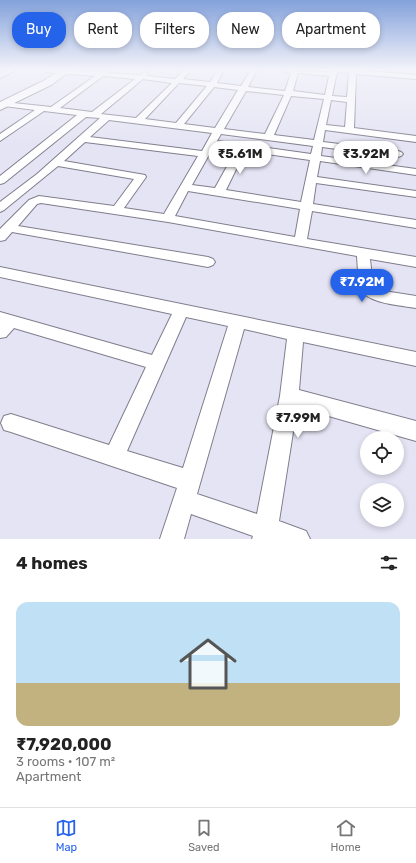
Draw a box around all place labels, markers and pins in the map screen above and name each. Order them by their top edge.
pin: ₹5.61M [207,141,273,175]
pin: ₹3.92M [333,141,399,175]
pin: ₹7.92M [329,269,395,303]
pin: ₹7.99M [265,405,331,439]

